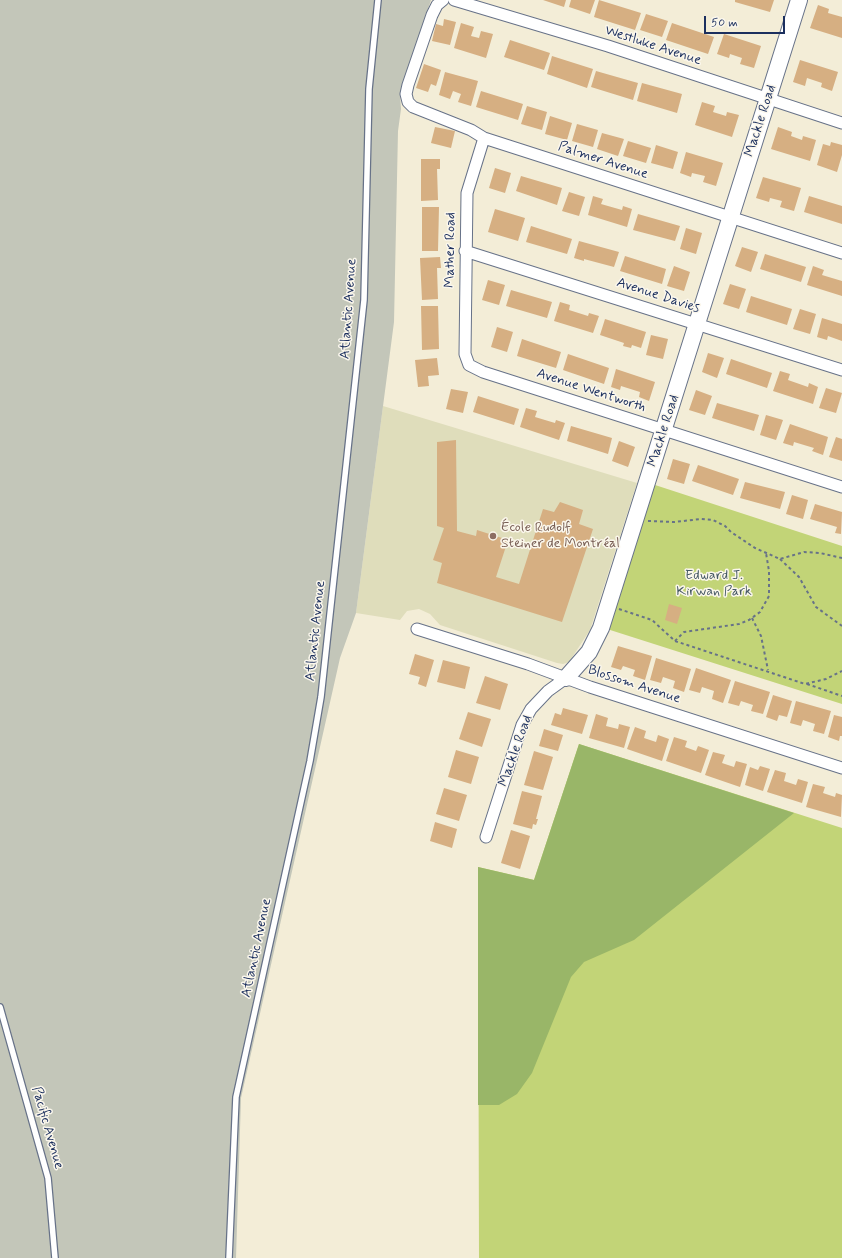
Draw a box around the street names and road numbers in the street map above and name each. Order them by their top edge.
street label: Westluke Avenue [603,22,703,70]
street label: Mackle Road [741,83,781,159]
street label: Palmer Avenue [556,139,650,183]
street label: Mather Road [442,212,460,288]
street label: Atlantic Avenue [337,258,361,360]
street label: Avenue Davies [614,275,702,317]
street label: Avenue Wentworth [534,365,648,417]
street label: Mackle Road [644,393,684,469]
street label: Atlantic Avenue [302,580,330,682]
street label: Blossom Avenue [585,662,683,708]
street label: Mackle Road [495,713,537,789]
street label: Atlantic Avenue [238,897,276,999]
street label: Pacific Avenue [27,1085,67,1171]

